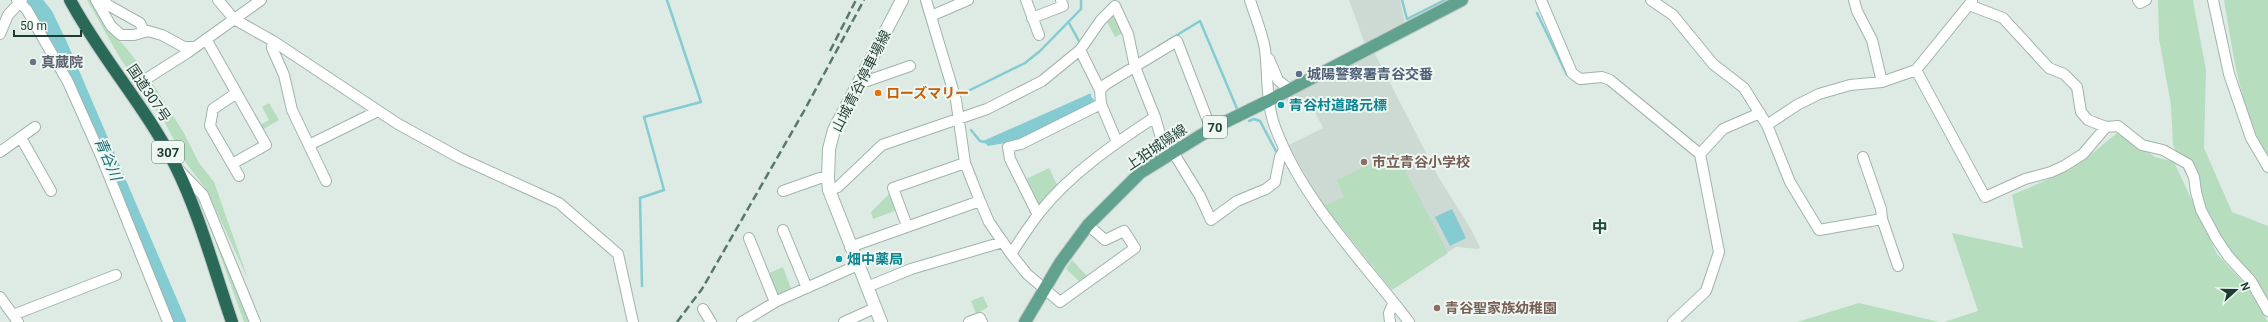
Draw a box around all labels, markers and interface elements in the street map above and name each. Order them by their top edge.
scale bar [14,12,81,38]
text: 50 m [20,19,47,33]
street label: 山城青谷停車場線 [828,27,894,135]
place label: 真蔵院 [41,54,83,70]
marker: 真蔵院 [28,57,38,67]
street label: 国道307号 [124,61,174,125]
place label: 城陽警察署青谷交番 [1307,66,1433,82]
marker: 城陽警察署青谷交番 [1294,69,1304,79]
place label: ローズマリー [886,85,969,101]
marker: ローズマリー [873,88,883,98]
place label: 青谷村道路元標 [1289,97,1387,113]
marker: 青谷村道路元標 [1276,100,1286,110]
road number: 70 [1203,116,1227,138]
street label: 上狛城陽線 [1123,121,1189,173]
water label: 青谷川 [91,135,126,185]
road number: 307 [152,141,184,163]
place label: 市立青谷小学校 [1372,154,1470,170]
marker: 市立青谷小学校 [1359,157,1369,167]
district label: 中 [1592,218,1608,237]
place label: 畑中薬局 [847,251,903,267]
marker: 畑中薬局 [834,254,844,264]
north arrow [2216,270,2256,310]
text: N [2237,281,2252,293]
place label: 青谷聖家族幼稚園 [1445,300,1557,316]
marker: 青谷聖家族幼稚園 [1432,303,1442,313]

